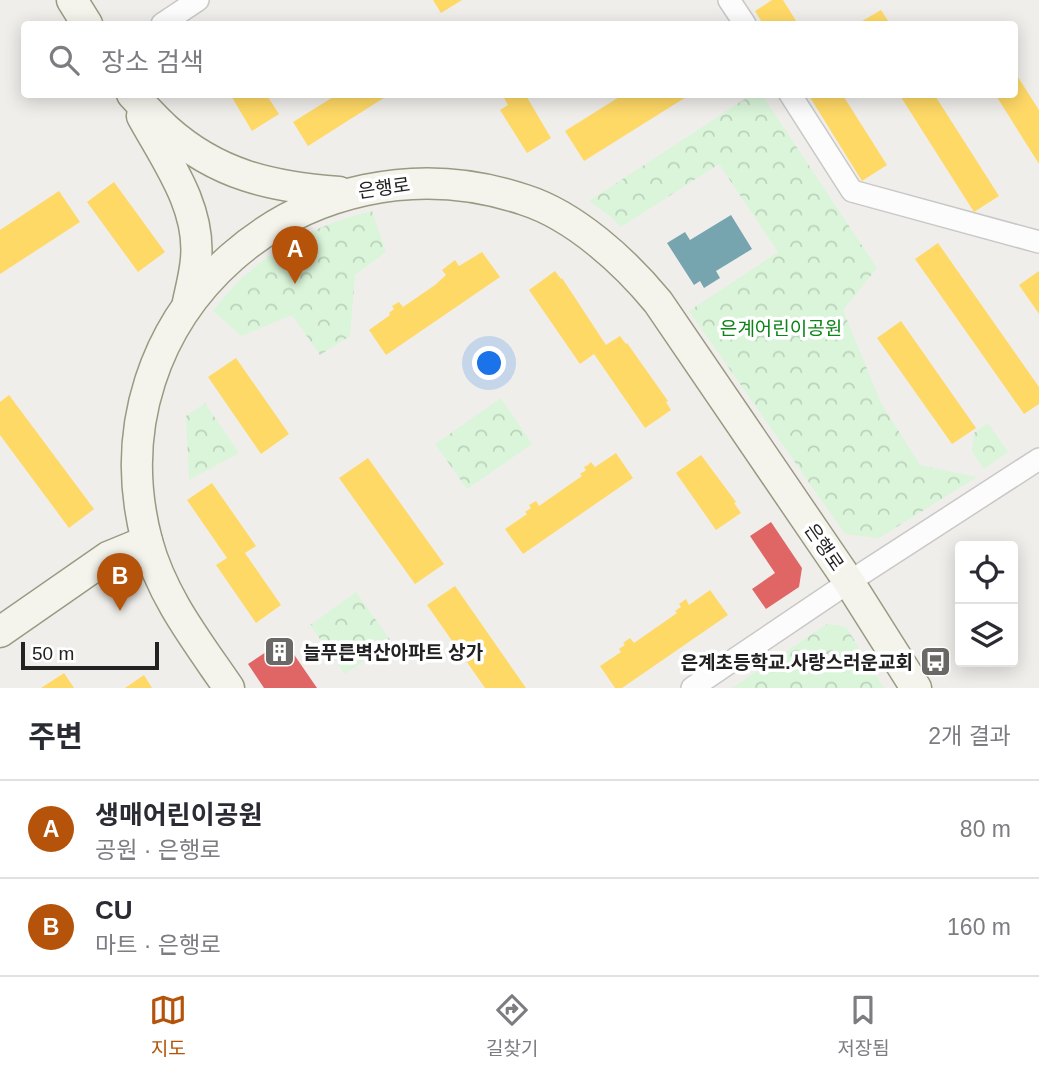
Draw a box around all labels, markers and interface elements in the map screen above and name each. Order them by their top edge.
search box [21,21,1018,98]
icon: search [45,41,83,79]
text: 장소 검색 [101,47,204,77]
street label: 은행로 [357,174,411,202]
pin: A [272,226,318,284]
park label: 은계어린이공원 [720,318,842,339]
your location [472,346,506,380]
street label: 은행로 [800,519,848,575]
map controls [955,541,1018,667]
button: locate [955,541,1018,604]
pin: B [97,553,143,611]
button: layers [955,604,1018,667]
building icon: 늘푸른벽산아파트 상가 [263,635,297,669]
scale bar [21,639,159,671]
place label: 늘푸른벽산아파트 상가 [303,642,484,663]
text: 50 m [32,643,74,664]
bus stop icon: 은계초등학교.사랑스러운교회 [919,645,953,679]
place label: 은계초등학교.사랑스러운교회 [680,652,913,673]
text: 주변 [28,720,83,753]
text: 2개 결과 [928,723,1011,749]
text: 생매어린이공원 [95,800,262,830]
text: A [43,816,59,842]
text: 80 m [960,816,1011,842]
text: 공원 · 은행로 [95,837,221,863]
text: CU [95,895,133,925]
text: B [43,914,59,940]
text: 160 m [947,914,1011,940]
text: 마트 · 은행로 [95,932,221,958]
tab: 지도 [149,991,187,1060]
tab: 길찾기 [486,991,538,1060]
tab: 저장됨 [837,991,890,1060]

